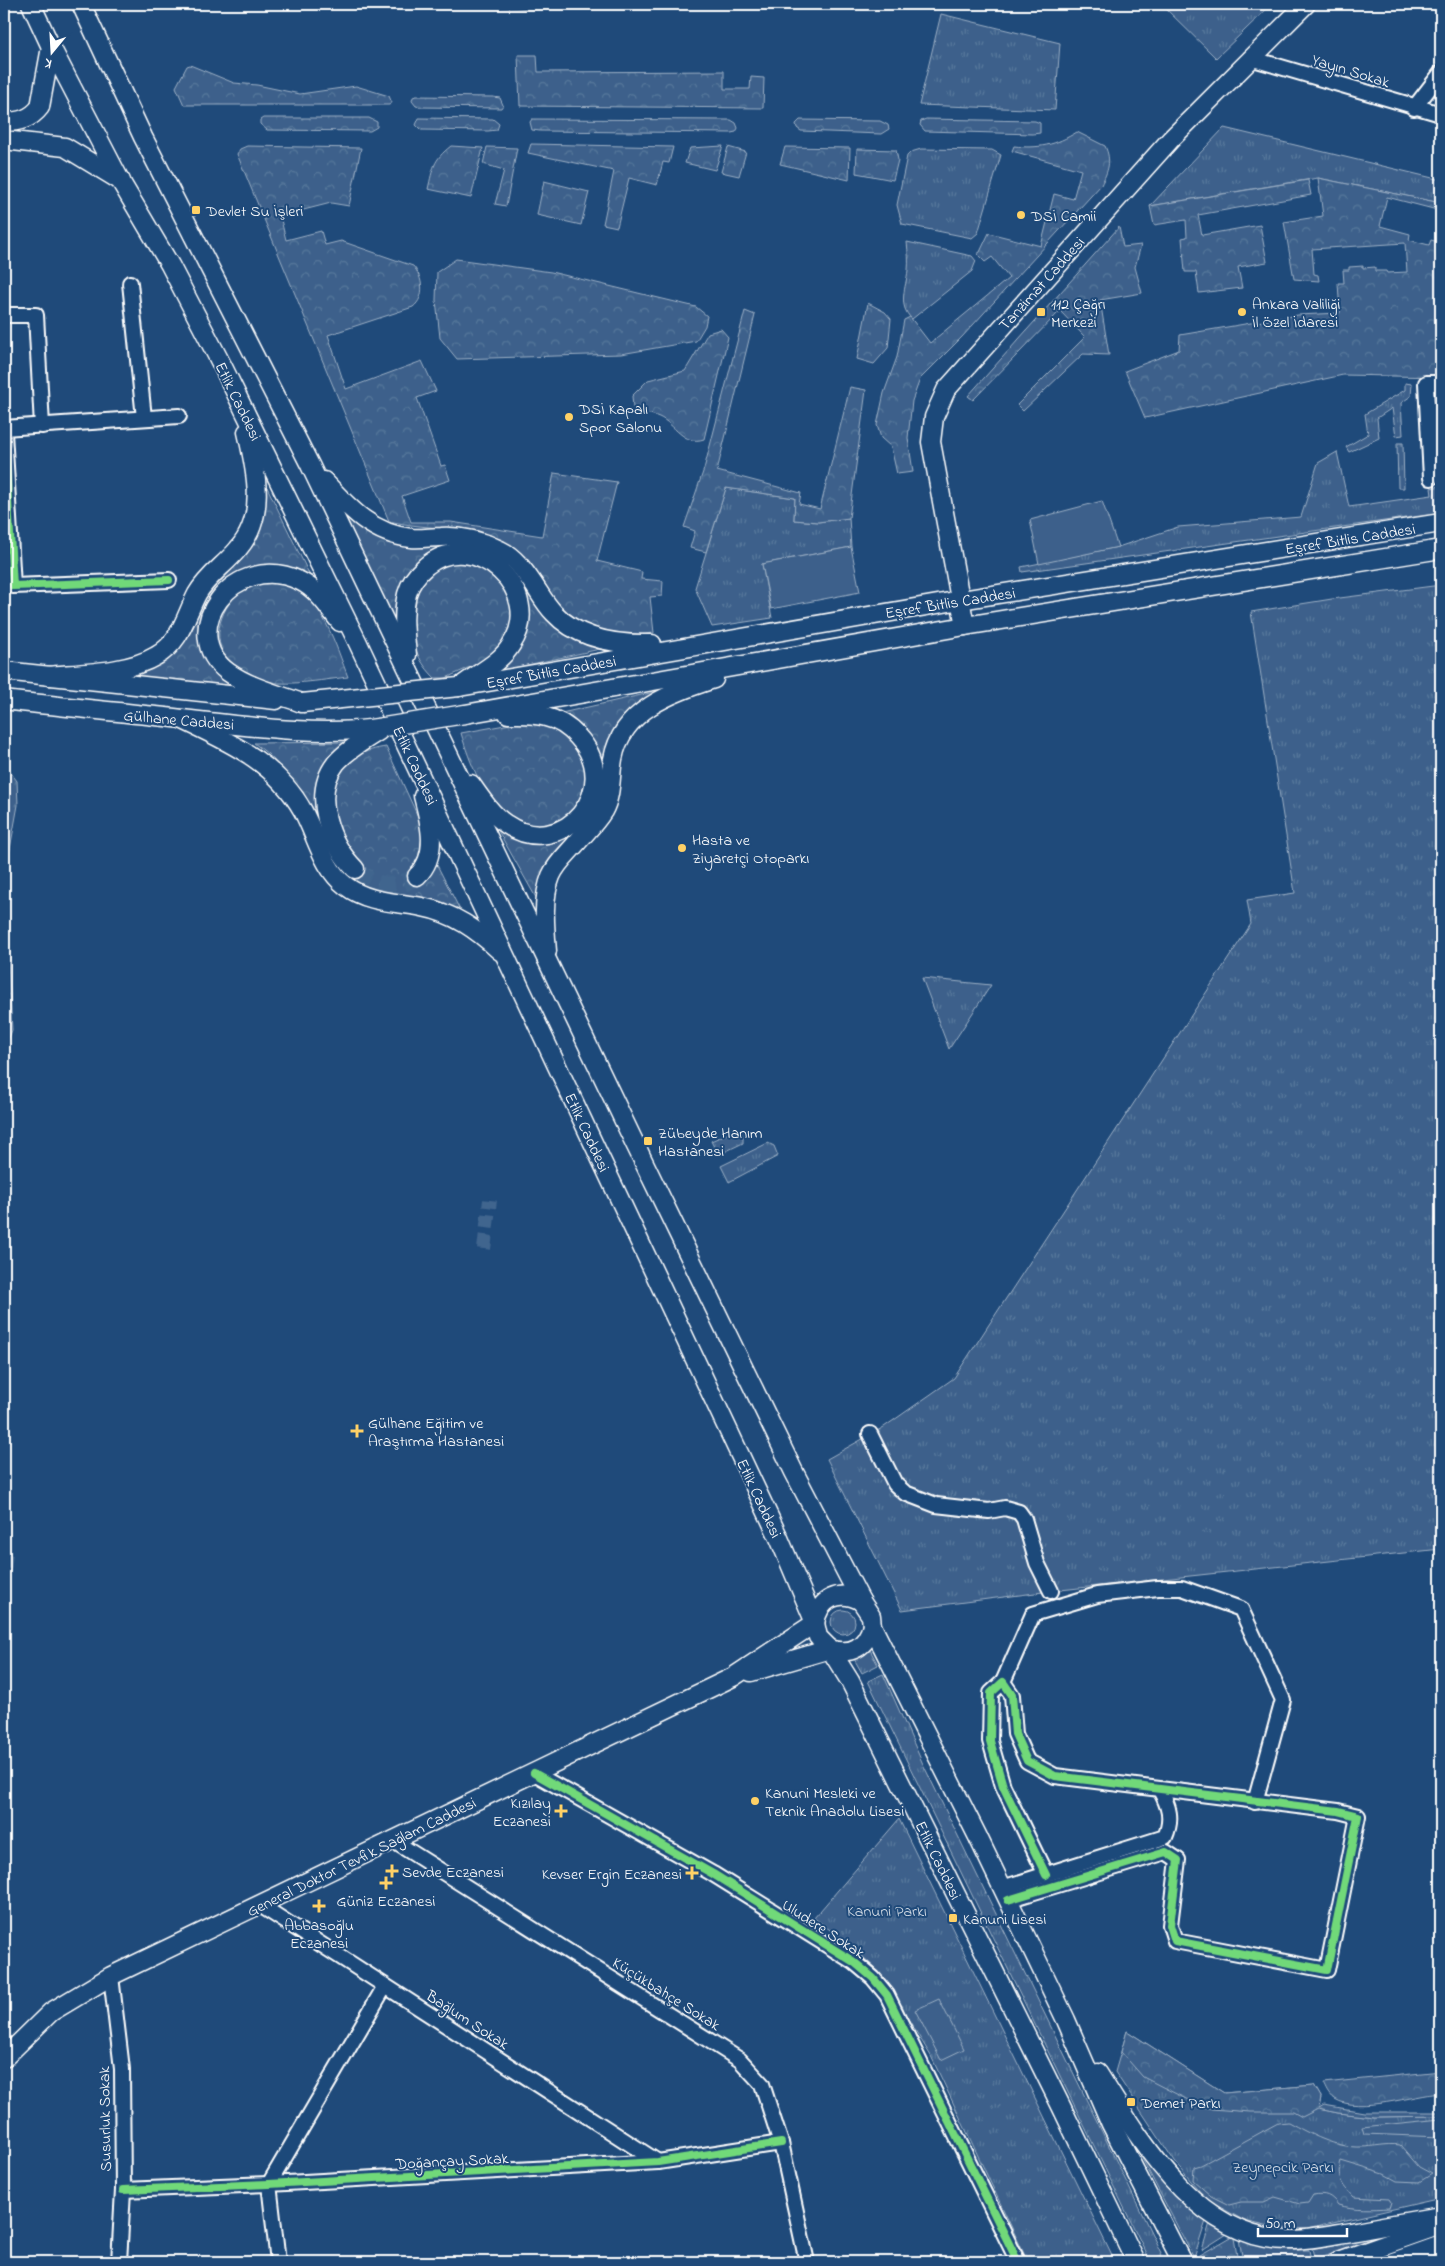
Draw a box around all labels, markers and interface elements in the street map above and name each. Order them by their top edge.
north arrow [28,28,78,78]
street label: Yayın Sokak [1308,49,1393,95]
text: K [41,52,55,74]
place label: Devlet Su İşleri [205,200,303,224]
marker: Devlet Su İşleri [190,204,202,216]
place label: DSİ Camii [1030,205,1096,229]
marker: DSİ Camii [1015,209,1027,221]
street label: Tanzimat Caddesi [994,232,1091,337]
place label: 112 Çağrı Merkezi [1051,293,1106,335]
place label: Ankara Valiliği İl Özel İdaresi [1252,293,1340,335]
marker: 112 Çağrı Merkezi [1035,306,1047,318]
marker: Ankara Valiliği İl Özel İdaresi [1236,306,1248,318]
street label: Etlik Caddesi [208,358,267,446]
place label: DSİ Kapalı Spor Salonu [578,398,662,440]
marker: DSİ Kapalı Spor Salonu [563,411,575,423]
street label: Eşref Bitlis Caddesi [1283,518,1417,562]
street label: Eşref Bitlis Caddesi [883,582,1017,626]
street label: Eşref Bitlis Caddesi [484,650,618,696]
street label: Gülhane Caddesi [123,704,235,738]
street label: Etlik Caddesi [385,722,443,810]
place label: Hasta ve Ziyaretçi Otoparkı [692,829,810,871]
marker: Hasta ve Ziyaretçi Otoparkı [676,842,688,854]
street label: Etlik Caddesi [557,1089,615,1177]
place label: Zübeyde Hanım Hastanesi [658,1122,762,1164]
marker: Zübeyde Hanım Hastanesi [642,1135,654,1147]
place label: Gülhane Eğitim ve Araştırma Hastanesi [368,1412,504,1454]
marker: Gülhane Eğitim ve Araştırma Hastanesi [350,1424,364,1438]
street label: Etlik Caddesi [729,1455,787,1543]
place label: Kanuni Mesleki ve Teknik Anadolu Lisesi [765,1782,904,1824]
street label: General Doktor Tevfik Sağlam Caddesi [243,1792,481,1924]
place label: Kızılay Eczanesi [493,1792,551,1834]
marker: Kanuni Mesleki ve Teknik Anadolu Lisesi [749,1795,761,1807]
marker: Kızılay Eczanesi [555,1805,567,1817]
street label: Etlik Caddesi [908,1817,967,1905]
place label: Sevde Eczanesi [402,1861,504,1885]
place label: Kevser Ergin Eczanesi [542,1863,682,1887]
marker: Sevde Eczanesi [386,1865,398,1877]
marker: Kevser Ergin Eczanesi [686,1867,698,1879]
marker: Güniz Eczanesi [380,1877,392,1889]
place label: Güniz Eczanesi [337,1890,436,1914]
street label: Uludere Sokak [777,1894,870,1966]
marker: Abbasoğlu Eczanesi [313,1900,325,1912]
park label: Kanuni Parkı [847,1900,927,1924]
place label: Kanuni Lisesi [963,1908,1046,1932]
marker: Kanuni Lisesi [947,1912,959,1924]
place label: Abbasoğlu Eczanesi [284,1914,354,1956]
street label: Küçükbahçe Sokak [607,1952,726,2038]
street label: Bağlum Sokak [420,1984,514,2057]
street label: Susurluk Sokak [93,2065,119,2172]
place label: Demet Parkı [1140,2092,1221,2116]
marker: Demet Parkı [1125,2096,1137,2108]
street label: Doğançay Sokak [394,2147,510,2177]
park label: Zeynepcik Parkı [1232,2156,1334,2180]
scale bar [1258,2206,1346,2238]
text: 50 m [1265,2213,1296,2235]

